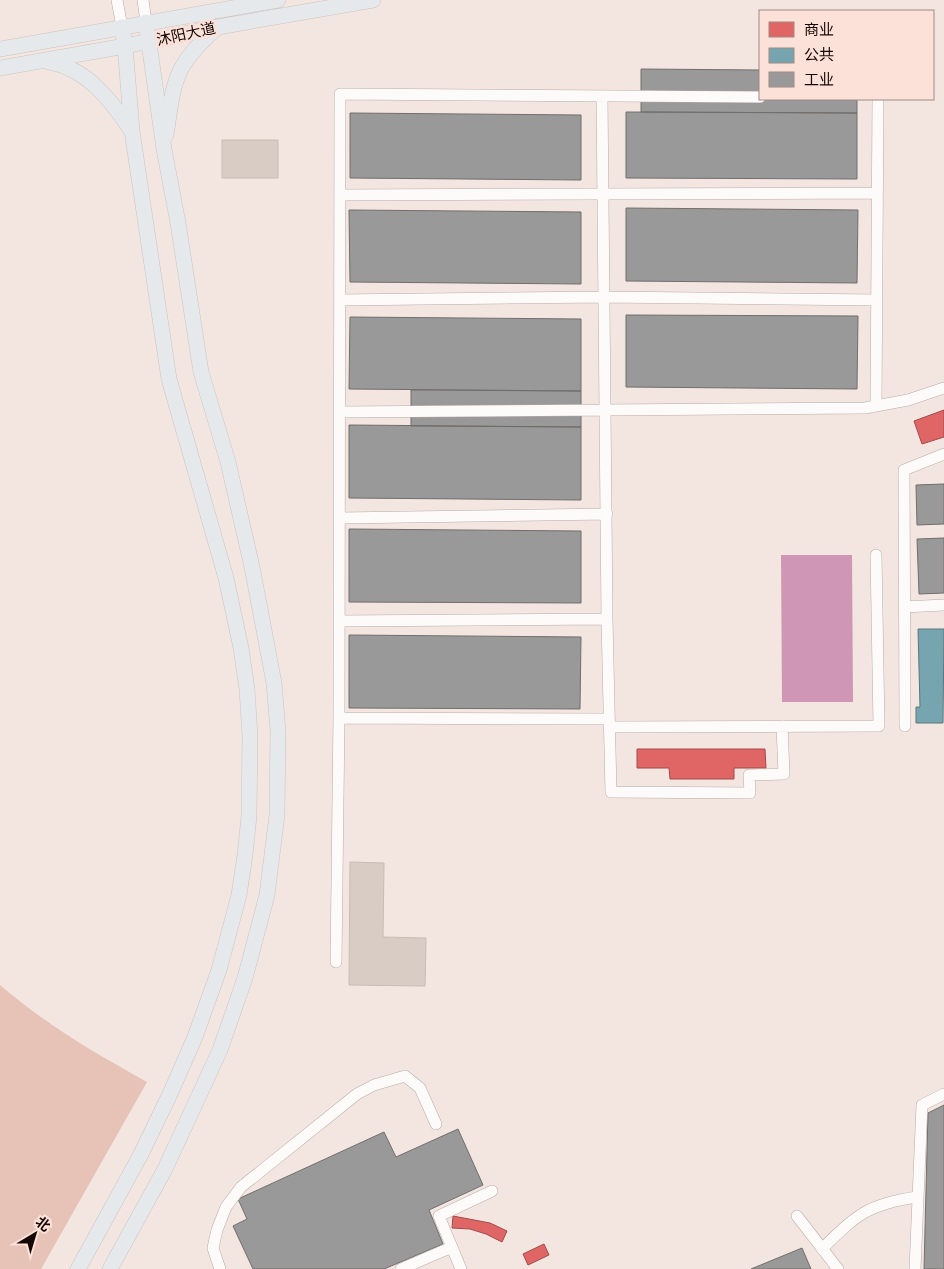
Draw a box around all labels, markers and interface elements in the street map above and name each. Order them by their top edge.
legend [759,10,934,100]
street label: 沐阳大道 [155,18,217,49]
text: 商业 [804,20,834,39]
text: 公共 [804,45,834,64]
text: 工业 [804,70,834,89]
north arrow [10,1209,60,1259]
text: 北 [32,1212,54,1235]

